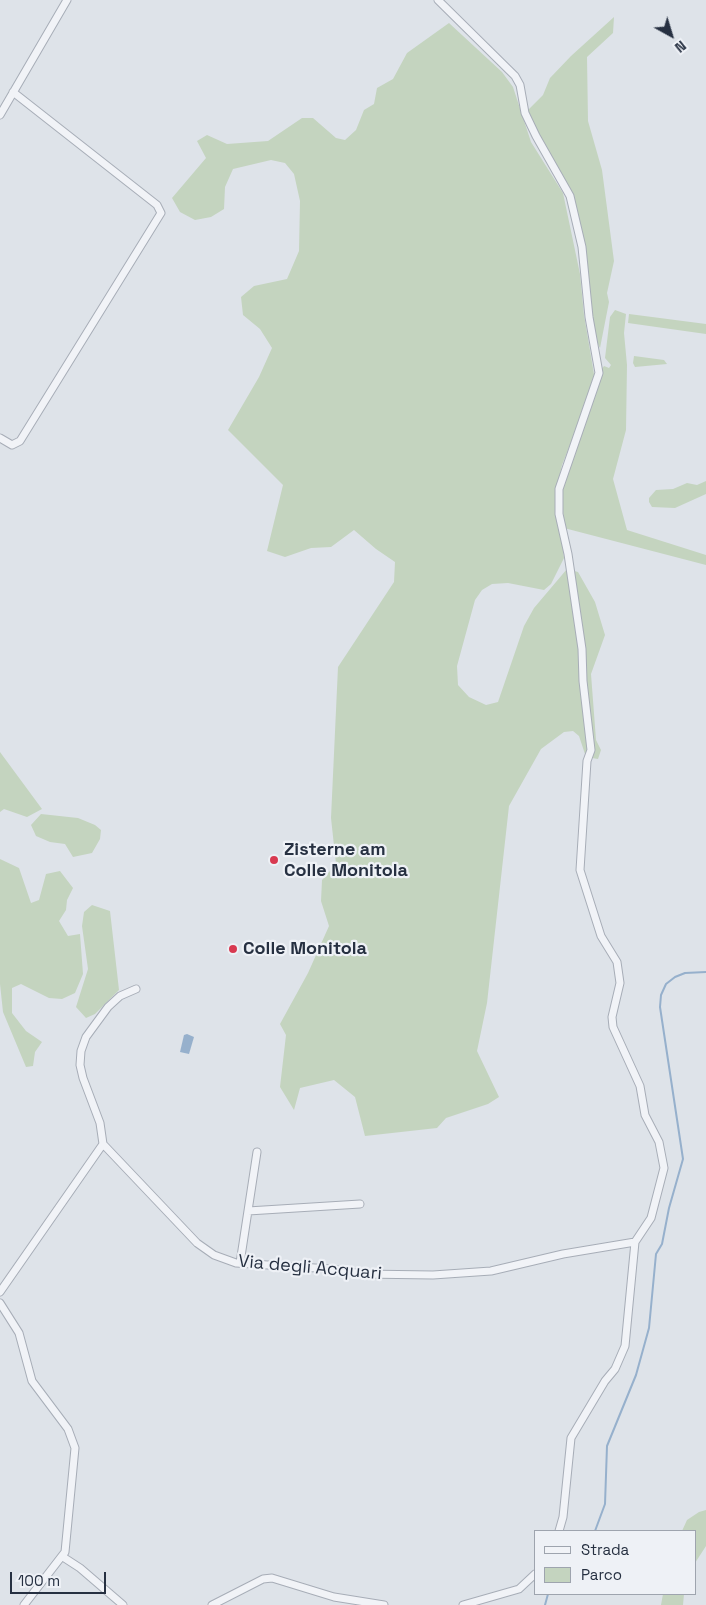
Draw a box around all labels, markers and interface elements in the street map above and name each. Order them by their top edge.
north arrow [646,10,696,60]
text: N [671,37,690,57]
place label: Zisterne am Colle Monitola [284,839,408,882]
marker: Zisterne am Colle Monitola [268,854,280,866]
place label: Colle Monitola [243,938,367,960]
marker: Colle Monitola [227,943,239,955]
street label: Via degli Acquari [237,1251,383,1285]
legend [534,1530,696,1595]
text: Strada [581,1540,629,1559]
scale bar [12,1562,109,1594]
text: Parco [581,1565,622,1584]
text: 100 m [18,1571,60,1590]

